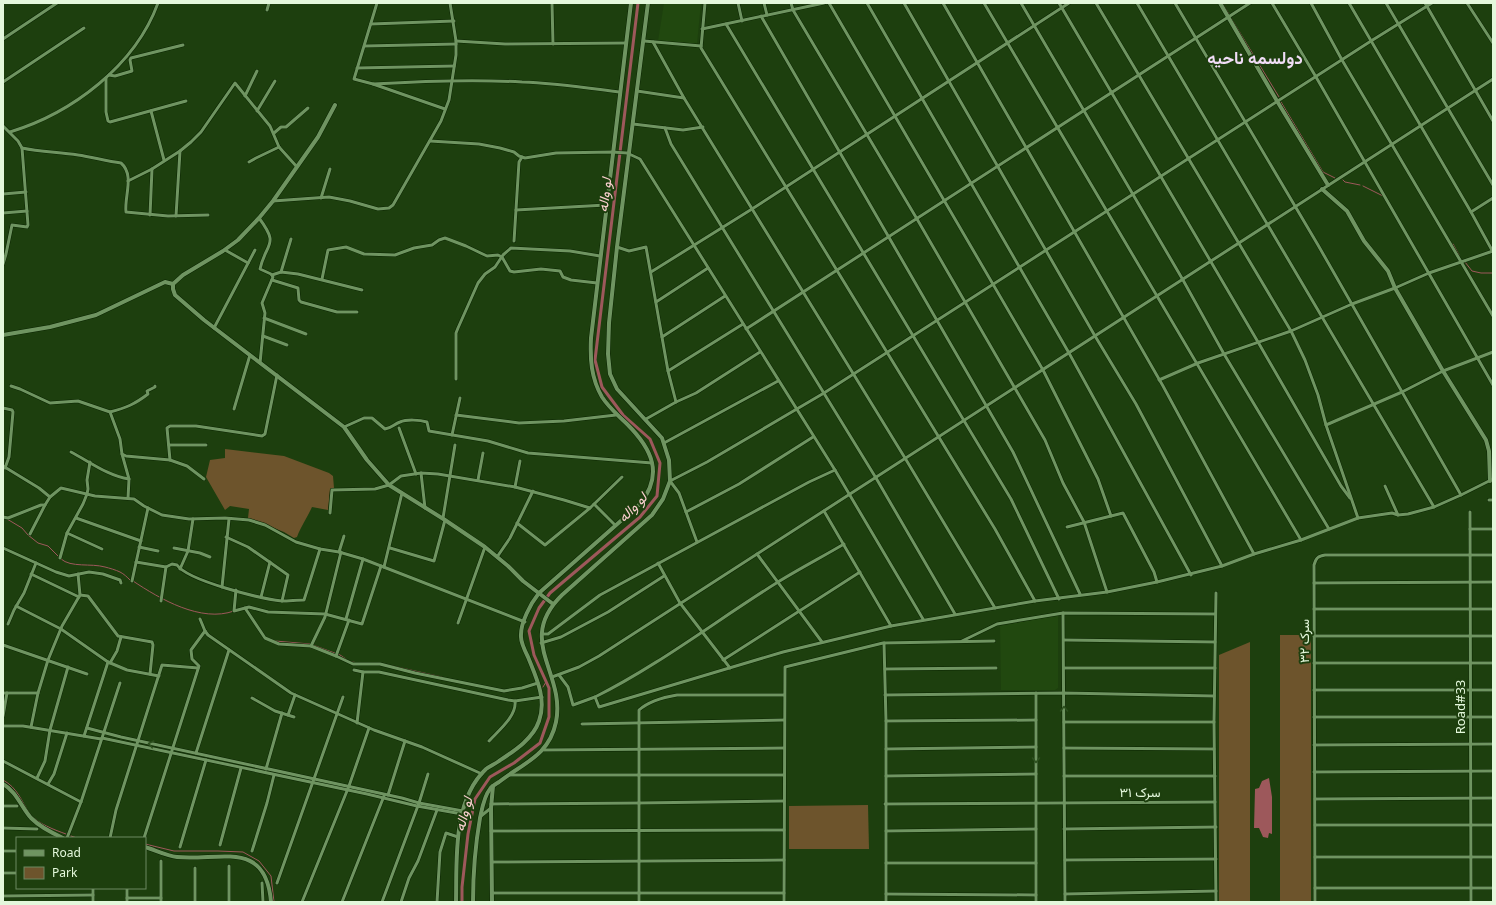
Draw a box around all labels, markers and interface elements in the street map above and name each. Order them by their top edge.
district label: دولسمه ناحیه [1207,46,1303,69]
water label: لو واله [592,175,616,213]
water label: لو واله [613,487,652,526]
street label: سرک ۳۲ [1295,619,1313,663]
street label: Road#33 [1451,680,1469,734]
one-way arrow [1060,706,1068,712]
one-way arrow [148,740,155,748]
one-way arrow [1032,757,1040,763]
street label: سرک ۳۱ [1119,783,1161,801]
water label: لو واله [449,793,477,833]
legend [16,837,146,889]
text: Road [52,844,81,861]
text: Park [52,864,78,881]

